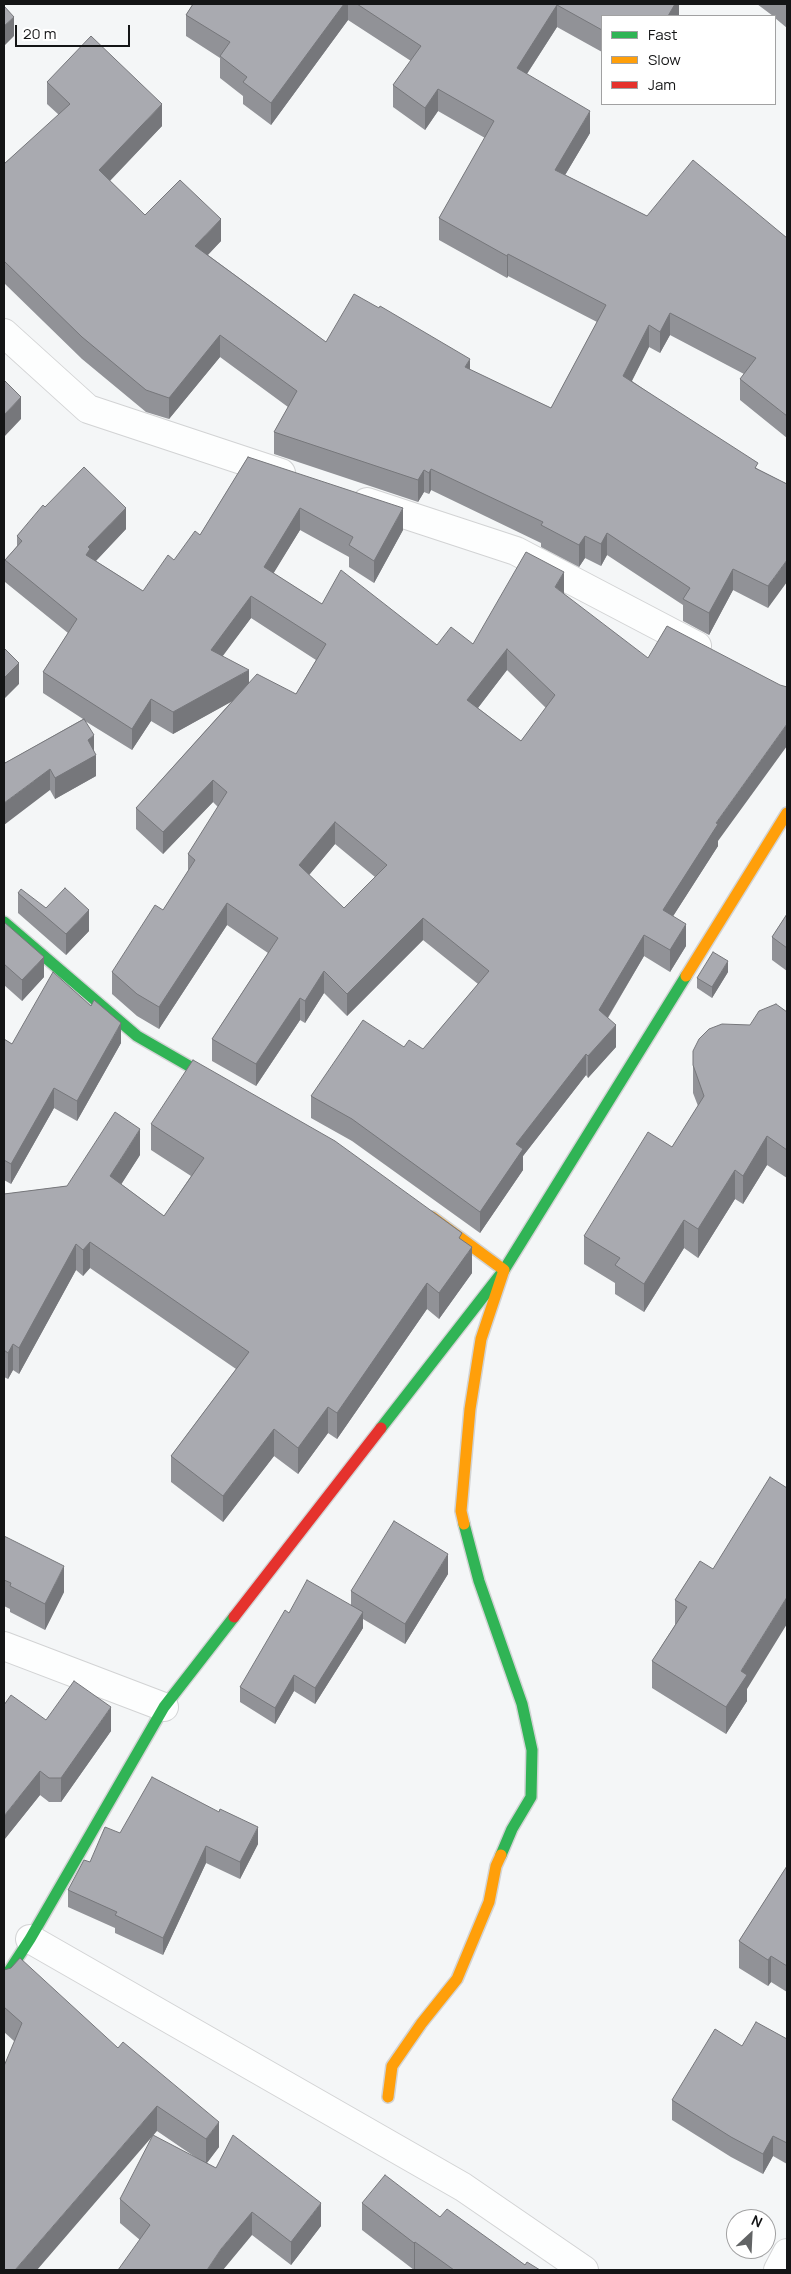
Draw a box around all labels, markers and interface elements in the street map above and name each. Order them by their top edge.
scale bar [18,15,132,47]
legend [601,15,776,105]
text: 20 m [23,23,56,44]
text: Fast [648,24,677,45]
text: Slow [648,49,681,70]
text: Jam [648,74,676,95]
north arrow [726,2209,776,2259]
text: N [749,2210,766,2232]

